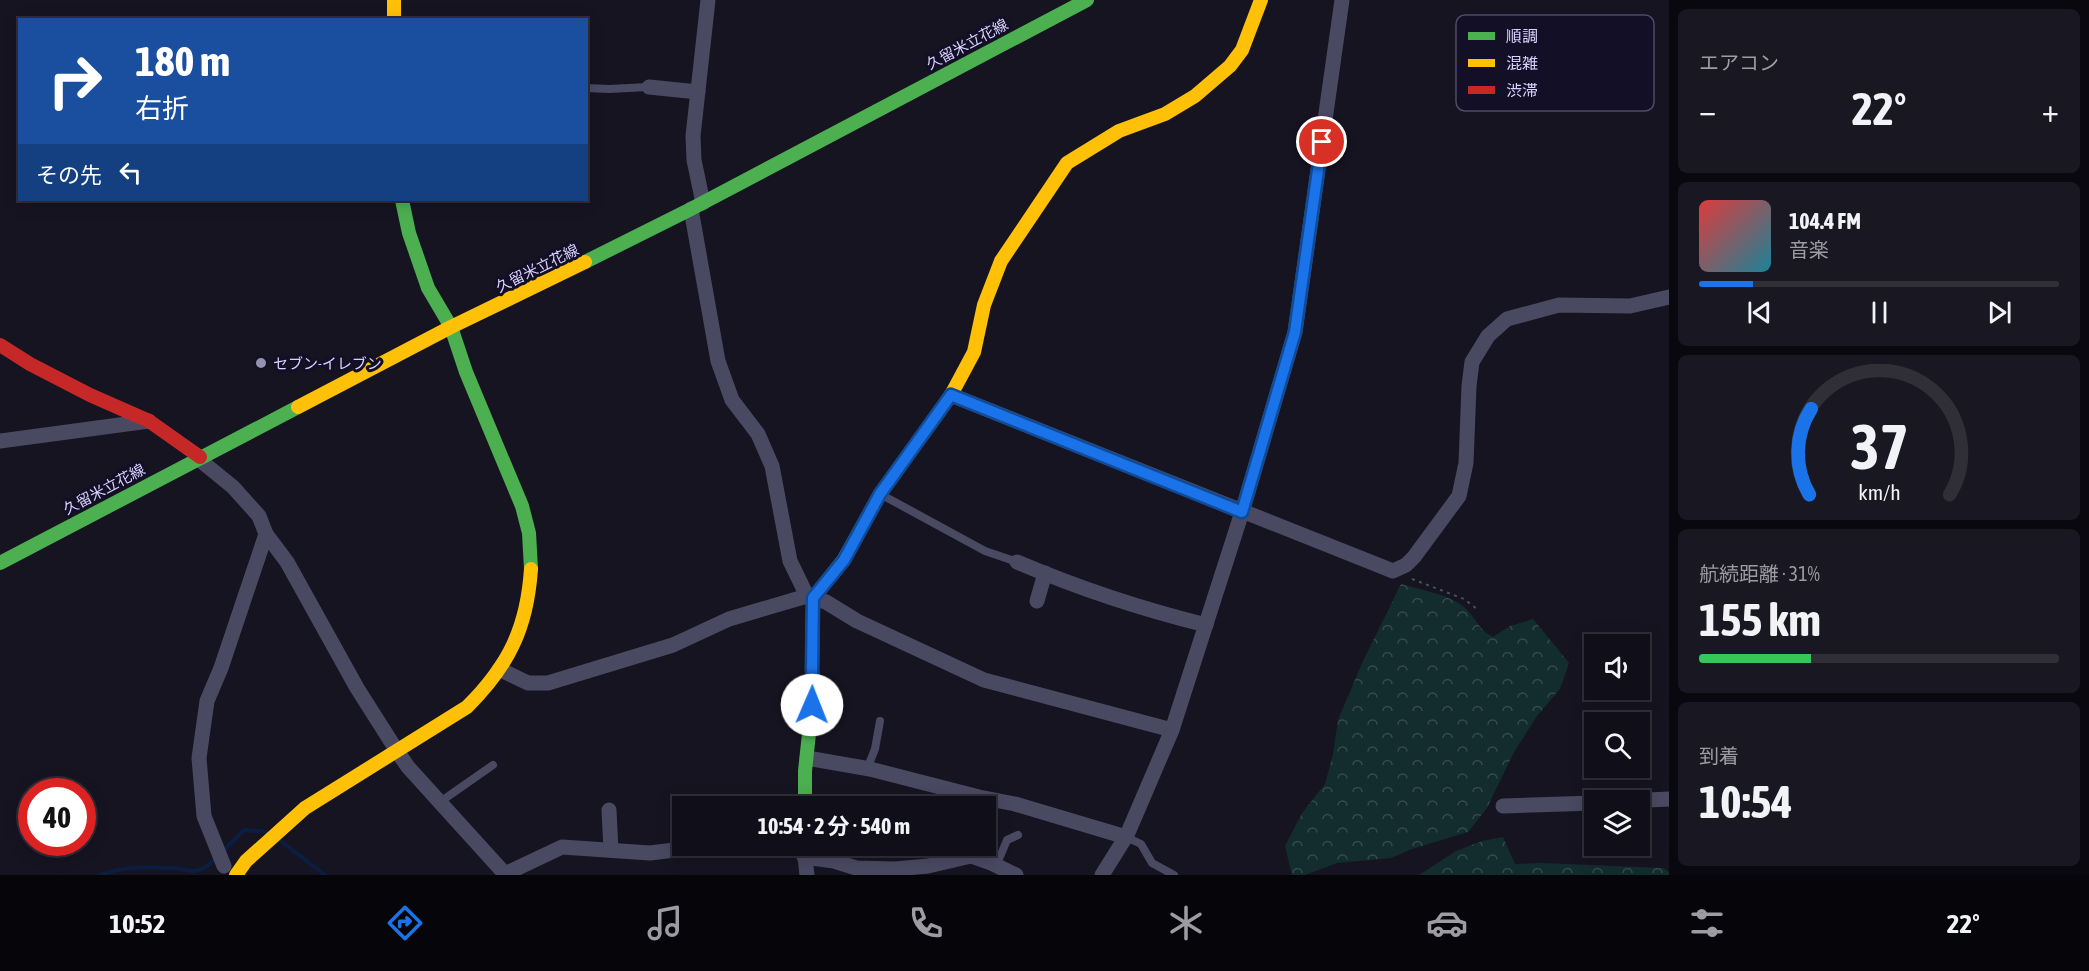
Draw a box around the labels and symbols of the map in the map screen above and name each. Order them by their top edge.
street label: 久留米立花線 [923,15,1011,73]
legend [1456,15,1654,111]
text: 順調 [1506,27,1538,45]
text: 混雑 [1506,54,1538,72]
text: 渋滞 [1506,81,1538,99]
pin [1296,116,1347,167]
street label: 久留米立花線 [493,241,581,295]
place label: セブン-イレブン [273,355,382,372]
marker: セブン-イレブン [254,356,268,370]
street label: 久留米立花線 [60,460,148,518]
position arrow [780,673,844,737]
speed limit sign: 40 [18,778,96,856]

